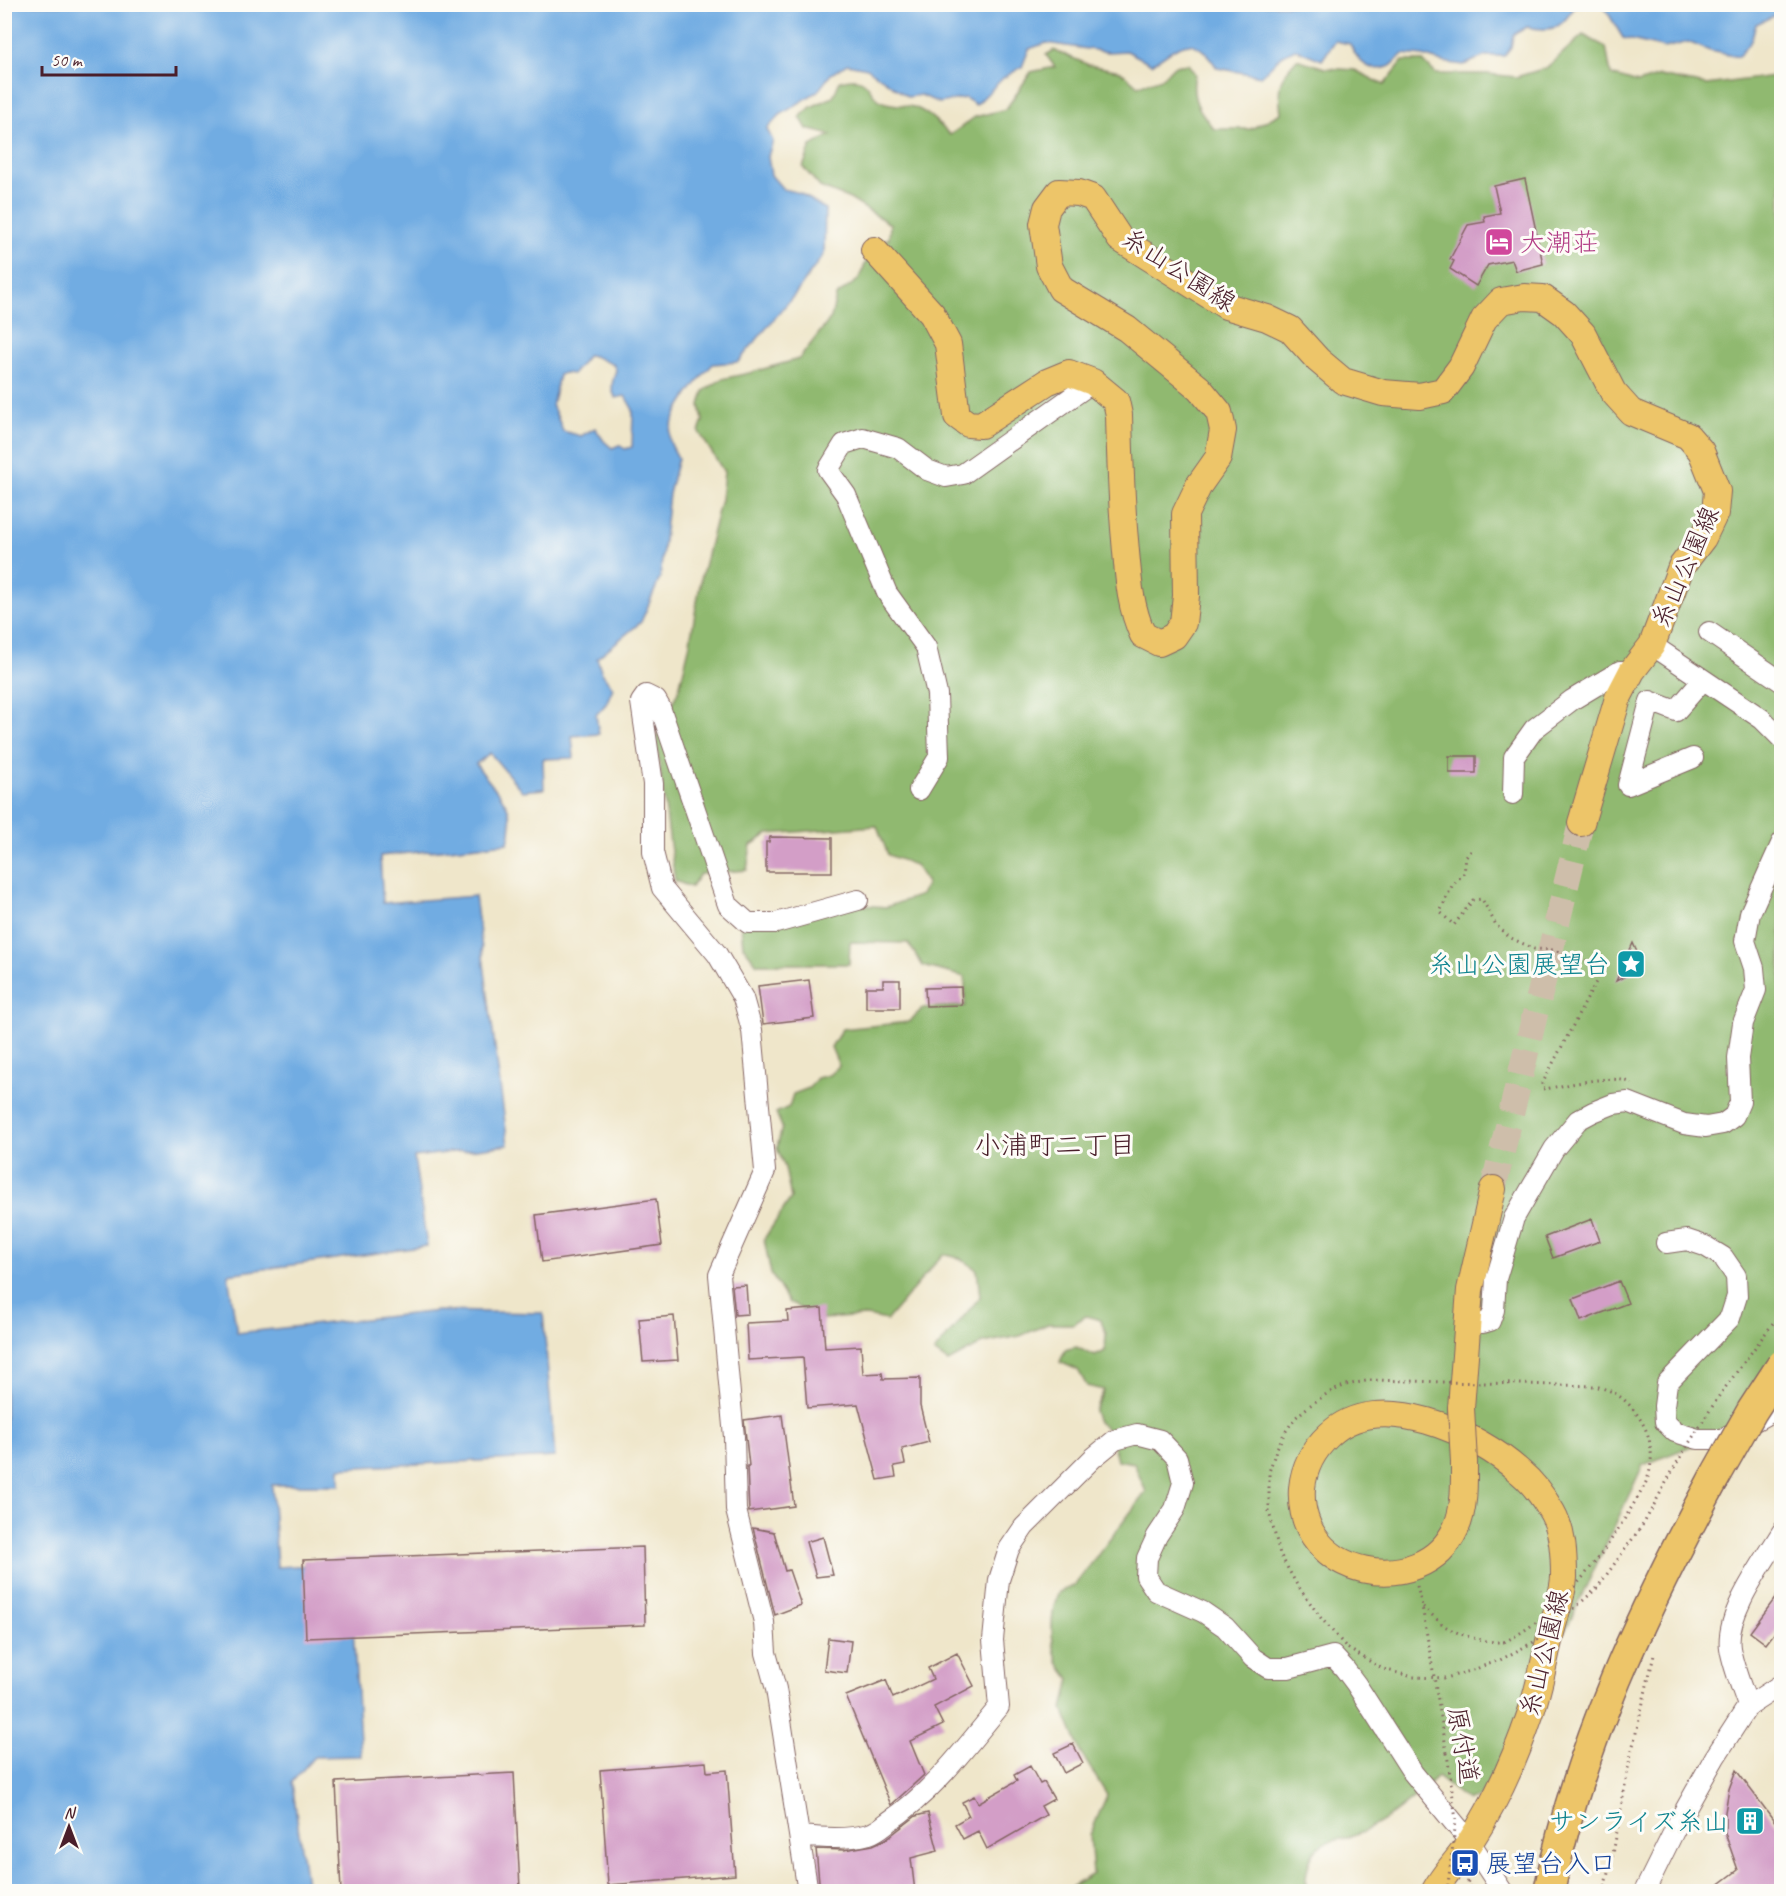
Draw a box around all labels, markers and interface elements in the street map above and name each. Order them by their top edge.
scale bar [42,39,176,77]
text: 50 m [51,49,84,71]
street label: 糸山公園線 [1115,221,1243,319]
hotel icon: 大潮荘 [1483,226,1515,258]
place label: 大潮荘 [1520,226,1598,259]
street label: 糸山公園線 [1643,501,1727,633]
place label: 糸山公園展望台 [1428,948,1610,981]
place icon: 糸山公園展望台 [1615,948,1647,980]
district label: 小浦町二丁目 [974,1128,1136,1162]
street label: 糸山公園線 [1512,1586,1576,1720]
street label: 原付道 [1440,1704,1486,1786]
north arrow [39,1797,99,1857]
text: N [64,1803,77,1823]
place label: サンライズ糸山 [1549,1805,1729,1838]
building icon: サンライズ糸山 [1734,1805,1766,1837]
bus stop icon: 展望台入口 [1449,1847,1481,1879]
place label: 展望台入口 [1486,1847,1616,1880]

